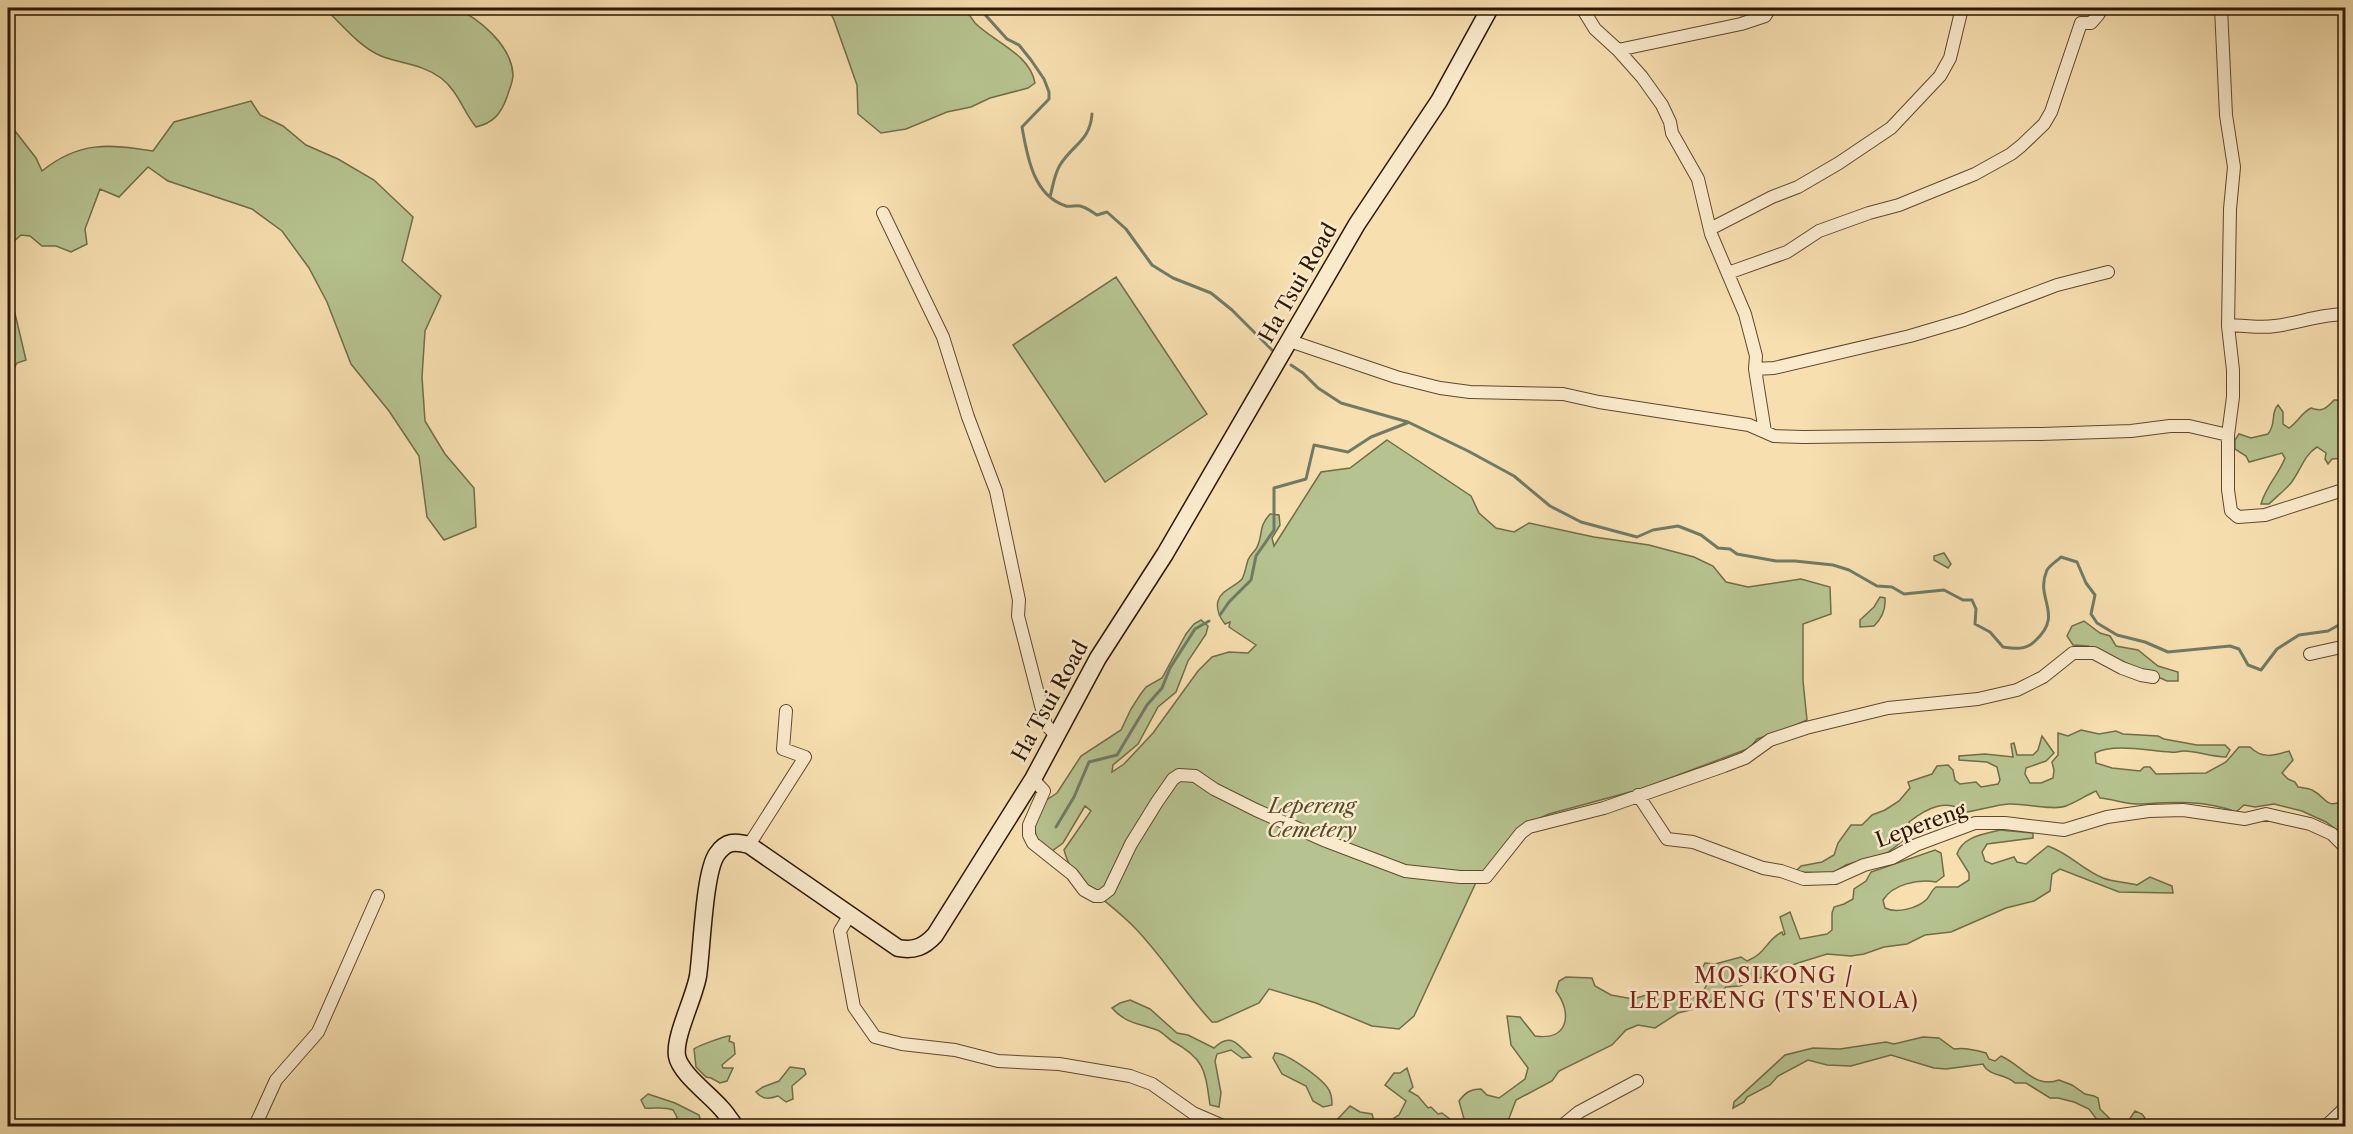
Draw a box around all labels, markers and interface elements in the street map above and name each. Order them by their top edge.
street label: Ha Tsui Road [1253,218,1342,347]
street label: Ha Tsui Road [1006,636,1093,765]
park label: Lepereng Cemetery [1267,793,1358,842]
street label: Lepereng [1872,796,1970,852]
district label: MOSIKONG / LEPERENG (TS'ENOLA) [1629,962,1919,1014]

